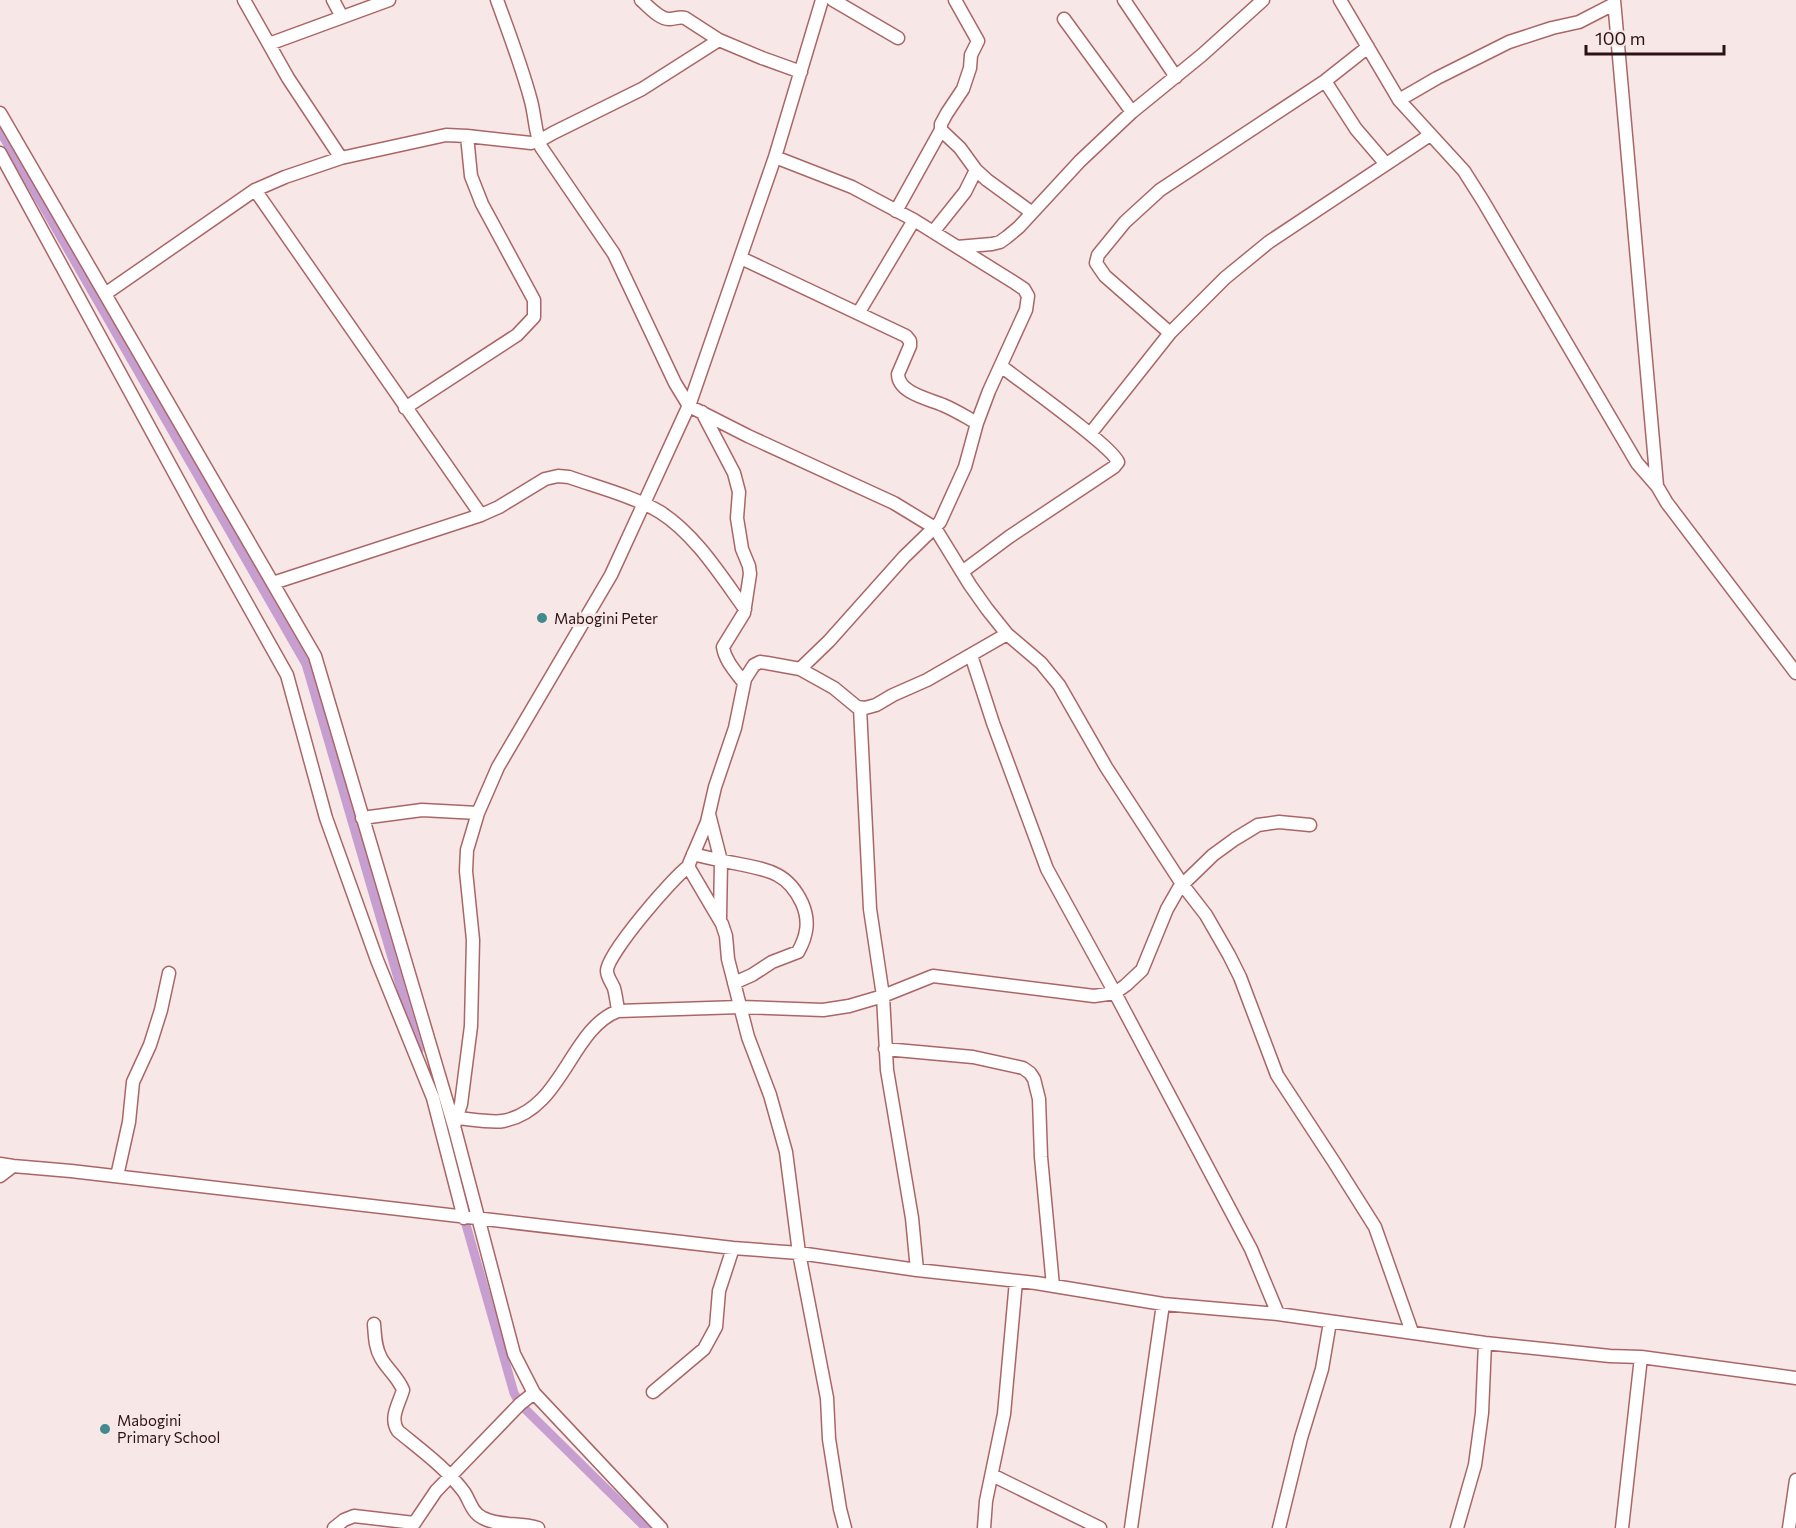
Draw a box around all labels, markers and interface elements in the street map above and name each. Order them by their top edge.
scale bar [1586,18,1724,56]
text: 100 m [1595,27,1645,49]
place label: Mabogini Peter [554,609,658,627]
marker: Mabogini Peter [535,611,549,625]
place label: Mabogini Primary School [117,1411,220,1446]
marker: Mabogini Primary School [98,1422,112,1436]

